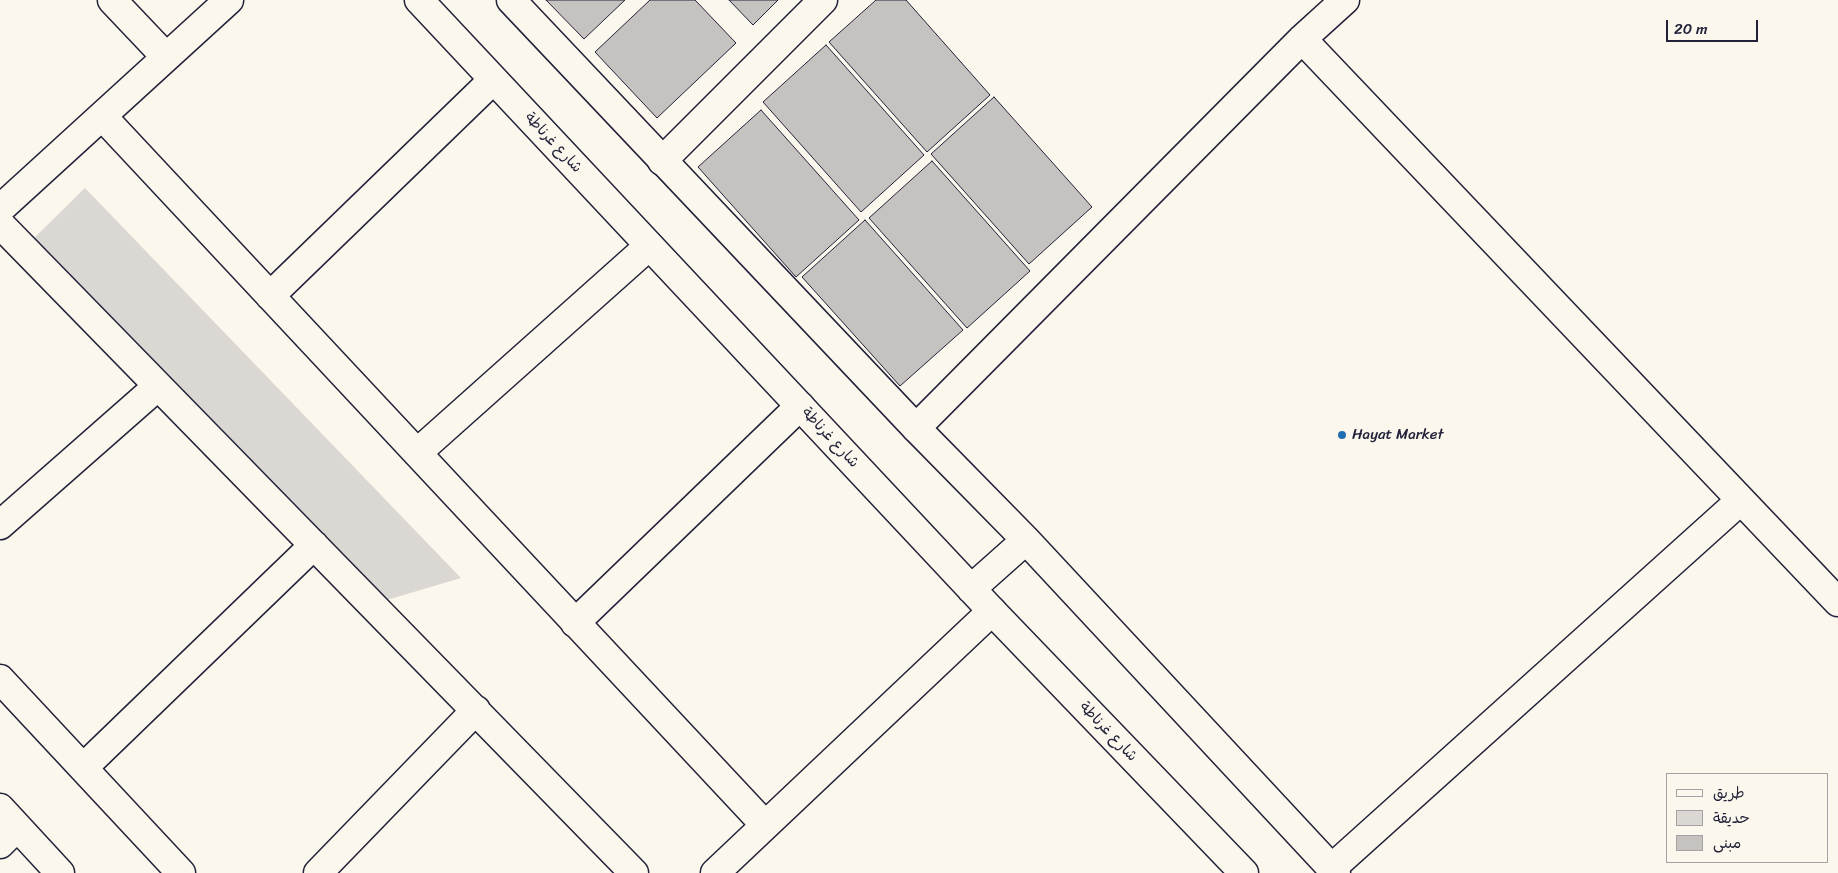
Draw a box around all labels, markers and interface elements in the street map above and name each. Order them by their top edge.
scale bar [1668,10,1760,42]
text: 20 m [1674,16,1708,42]
street label: شارع غرناطة [521,109,585,177]
street label: شارع غرناطة [798,404,862,472]
place label: Hayat Market [1352,426,1444,444]
marker: Hayat Market [1336,429,1348,441]
street label: شارع غرناطة [1075,698,1141,766]
legend [1666,773,1828,863]
text: طريق [1713,780,1745,806]
text: حديقة [1713,805,1750,831]
text: مبنى [1713,830,1741,856]

